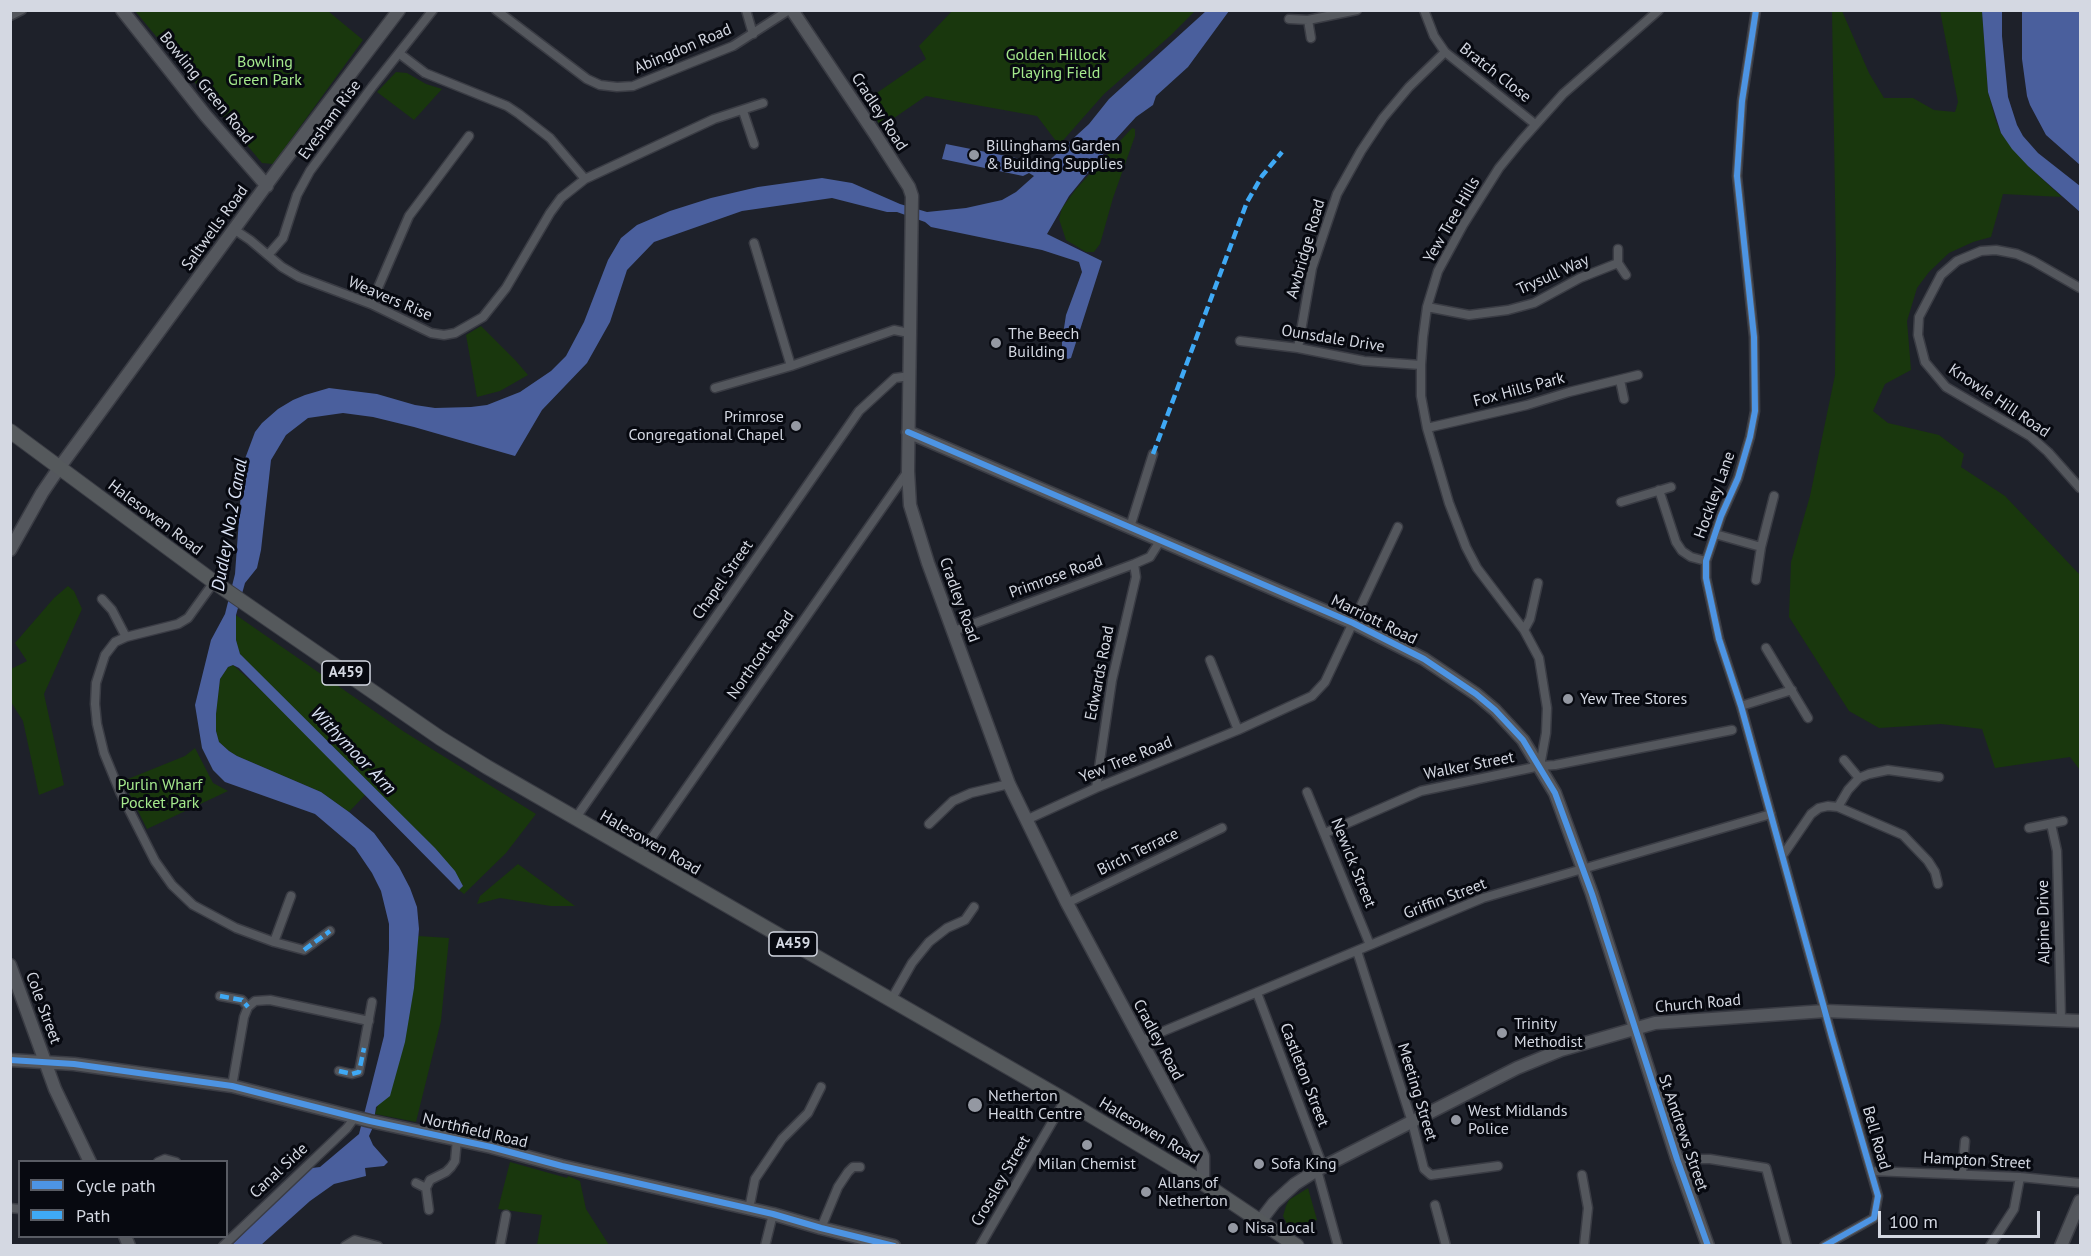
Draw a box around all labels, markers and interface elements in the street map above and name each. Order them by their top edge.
street label: Abingdon Road [632,20,734,78]
street label: Bowling Green Road [155,28,257,148]
street label: Bratch Close [1455,39,1535,107]
park label: Golden Hillock Playing Field [1006,45,1106,83]
park label: Bowling Green Park [228,52,302,90]
street label: Cradley Road [847,69,911,155]
street label: Evesham Rise [295,76,365,164]
place label: Billinghams Garden & Building Supplies [986,136,1123,174]
marker: Billinghams Garden & Building Supplies [967,148,981,162]
street label: Yew Tree Hills [1420,174,1484,266]
street label: Saltwells Road [178,182,252,274]
street label: Awbridge Road [1283,197,1329,301]
street label: Trysull Way [1514,251,1592,299]
street label: Weavers Rise [345,273,435,325]
street label: Ounsdale Drive [1280,321,1386,357]
place label: The Beech Building [1008,324,1079,362]
marker: The Beech Building [989,336,1003,350]
street label: Knowle Hill Road [1945,360,2053,442]
street label: Fox Hills Park [1471,369,1567,411]
place label: Primrose Congregational Chapel [628,407,784,445]
marker: Primrose Congregational Chapel [789,419,803,433]
street label: Hockley Lane [1690,449,1740,541]
water label: Dudley No.2 Canal [208,457,252,593]
street label: Halesowen Road [104,476,206,560]
street label: Chapel Street [689,537,757,623]
street label: Primrose Road [1007,551,1105,603]
street label: Cradley Road [935,555,983,645]
street label: Marriott Road [1328,591,1420,649]
street label: Northcott Road [723,607,799,703]
street label: Edwards Road [1081,624,1119,722]
road number: A459 [322,661,370,685]
place label: Yew Tree Stores [1580,689,1687,709]
marker: Yew Tree Stores [1561,692,1575,706]
water label: Withymoor Arm [306,703,400,799]
street label: Yew Tree Road [1077,733,1175,787]
street label: Walker Street [1422,748,1516,784]
park label: Purlin Wharf Pocket Park [118,775,202,813]
street label: Halesowen Road [596,806,704,880]
street label: Newick Street [1326,815,1380,911]
street label: Birch Terrace [1094,824,1182,880]
street label: Griffin Street [1401,874,1489,924]
street label: Alpine Drive [2034,880,2054,964]
road number: A459 [769,932,817,956]
street label: Cole Street [21,969,65,1047]
street label: Church Road [1654,991,1742,1017]
street label: Cradley Road [1129,996,1187,1084]
place label: Trinity Methodist [1514,1014,1583,1052]
street label: Castleton Street [1275,1020,1333,1130]
marker: Trinity Methodist [1495,1026,1509,1040]
street label: Meeting Street [1393,1041,1441,1143]
street label: St Andrews Street [1654,1072,1712,1194]
place label: Netherton Health Centre [988,1086,1082,1124]
street label: Halesowen Road [1096,1094,1202,1168]
marker: Netherton Health Centre [966,1096,984,1114]
place label: West Midlands Police [1468,1101,1567,1139]
street label: Bell Road [1858,1104,1894,1172]
street label: Northfield Road [420,1110,530,1152]
marker: West Midlands Police [1449,1113,1463,1127]
street label: Crossley Street [967,1132,1035,1230]
marker: Milan Chemist [1080,1138,1094,1152]
street label: Canal Side [246,1139,312,1203]
street label: Hampton Street [1923,1149,2031,1173]
place label: Milan Chemist [1038,1154,1136,1174]
place label: Sofa King [1271,1154,1337,1174]
marker: Sofa King [1252,1157,1266,1171]
legend [18,1160,228,1238]
place label: Allans of Netherton [1158,1173,1228,1211]
text: Cycle path [76,1174,156,1197]
marker: Allans of Netherton [1139,1185,1153,1199]
scale bar [1881,1199,2043,1237]
text: Path [76,1204,110,1227]
text: 100 m [1889,1210,1938,1233]
place label: Nisa Local [1245,1218,1315,1238]
marker: Nisa Local [1226,1221,1240,1235]

